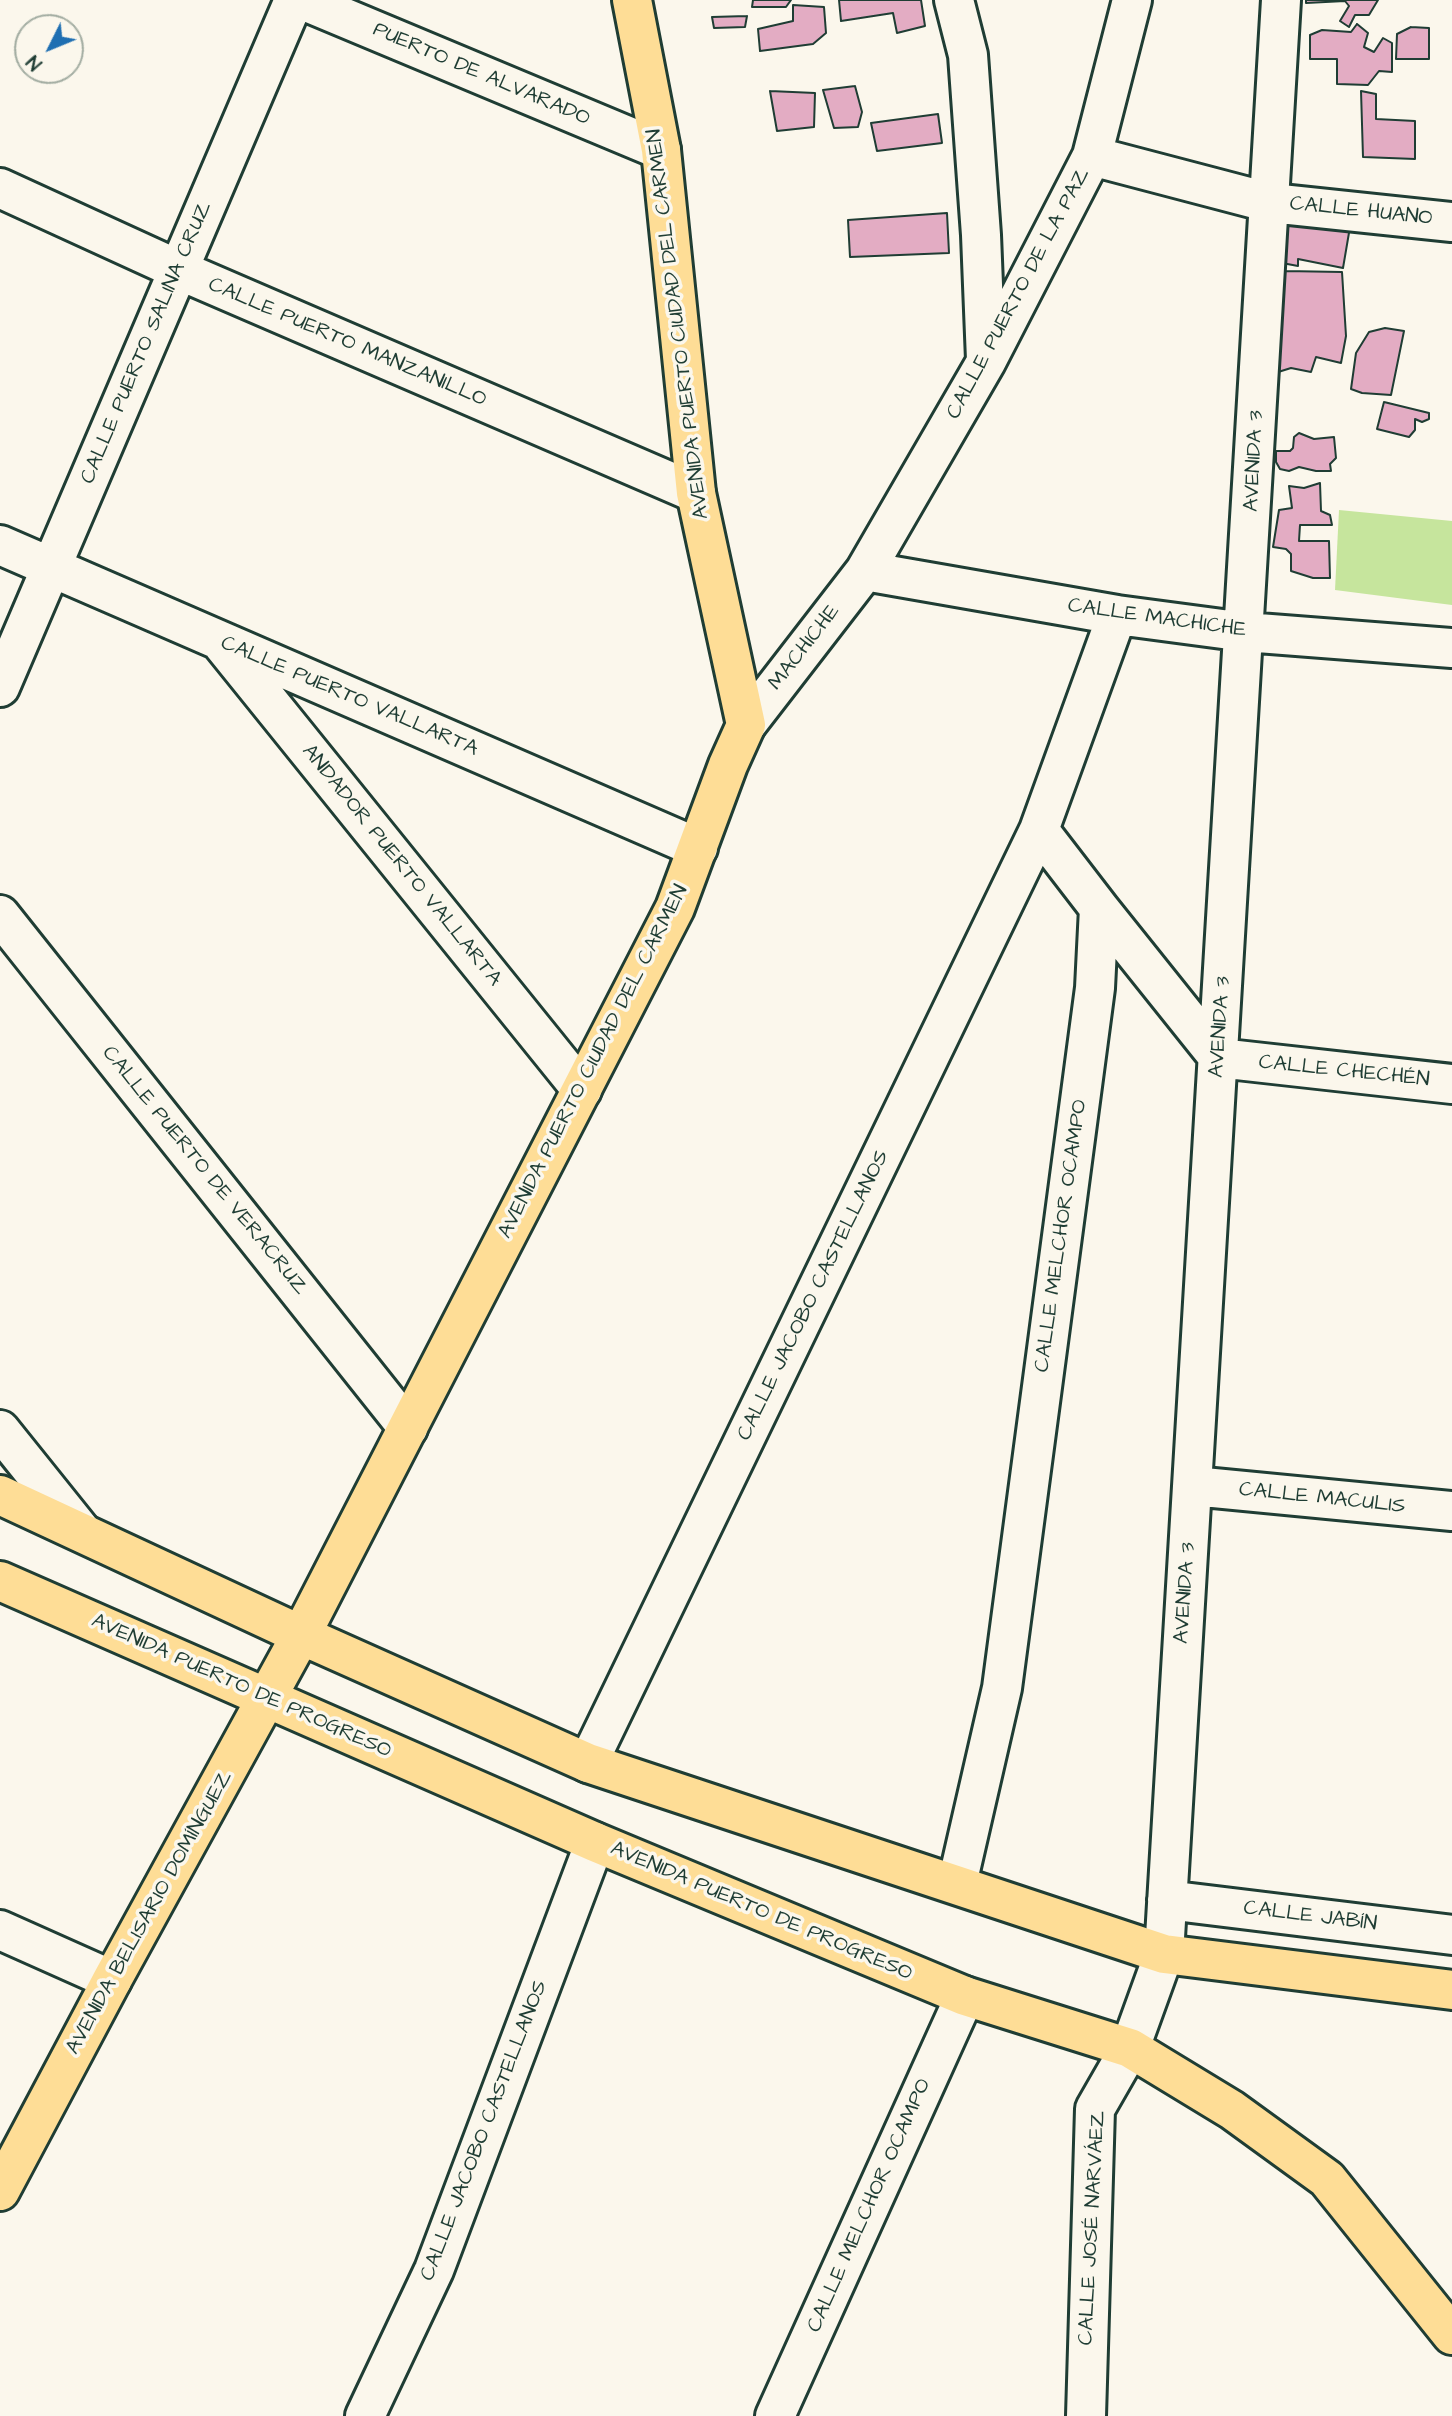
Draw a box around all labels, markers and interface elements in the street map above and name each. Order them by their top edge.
north arrow [14,14,84,84]
street label: PUERTO DE ALVARADO [369,18,593,132]
text: N [21,49,49,76]
street label: AVENIDA PUERTO CIUDAD DEL CARMEN [643,127,715,521]
street label: CALLE PUERTO DE LA PAZ [942,164,1096,424]
street label: CALLE HUANO [1288,192,1434,232]
street label: CALLE PUERTO SALINA CRUZ [76,198,218,488]
street label: CALLE PUERTO MANZANILLO [204,273,490,413]
street label: AVENIDA 3 [1240,410,1270,512]
street label: CALLE MACHICHE [1066,594,1248,644]
street label: MACHICHE [764,600,846,696]
street label: CALLE PUERTO VALLARTA [217,631,481,763]
street label: ANDADOR PUERTO VALLARTA [296,740,506,992]
street label: AVENIDA PUERTO CIUDAD DEL CARMEN [494,881,694,1243]
street label: AVENIDA 3 [1205,975,1237,1079]
street label: CALLE PUERTO DE VERACRUZ [96,1041,312,1301]
street label: CALLE CHECHÉN [1257,1051,1431,1093]
street label: CALLE MELCHOR OCAMPO [1030,1098,1094,1374]
street label: CALLE JACOBO CASTELLANOS [733,1147,895,1445]
street label: CALLE MACULIS [1238,1478,1406,1520]
street label: AVENIDA 3 [1170,1541,1202,1645]
street label: AVENIDA PUERTO DE PROGRESO [87,1609,395,1765]
street label: AVENIDA BELISARIO DOMÍNGUEZ [61,1767,239,2059]
street label: AVENIDA PUERTO DE PROGRESO [606,1837,916,1987]
street label: CALLE JABÍN [1242,1896,1378,1938]
street label: CALLE JACOBO CASTELLANOS [416,1977,554,2285]
street label: CALLE MELCHOR OCAMPO [803,2075,937,2337]
street label: CALLE JOSÉ NARVÁEZ [1074,2110,1112,2346]

